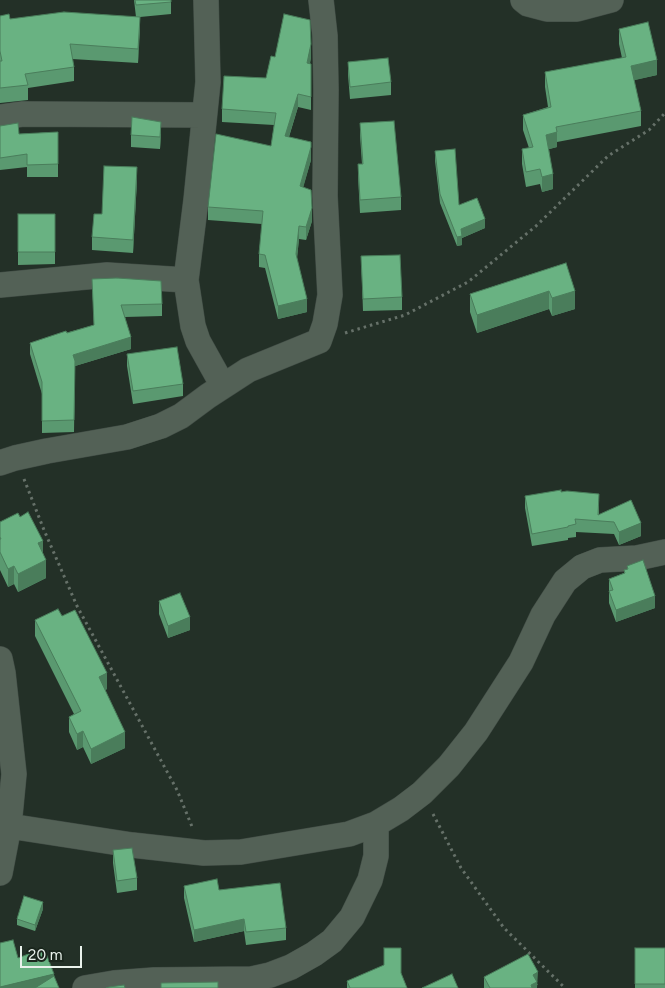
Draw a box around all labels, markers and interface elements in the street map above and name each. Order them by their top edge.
scale bar [22,936,85,968]
text: 20 m [28,946,62,964]

